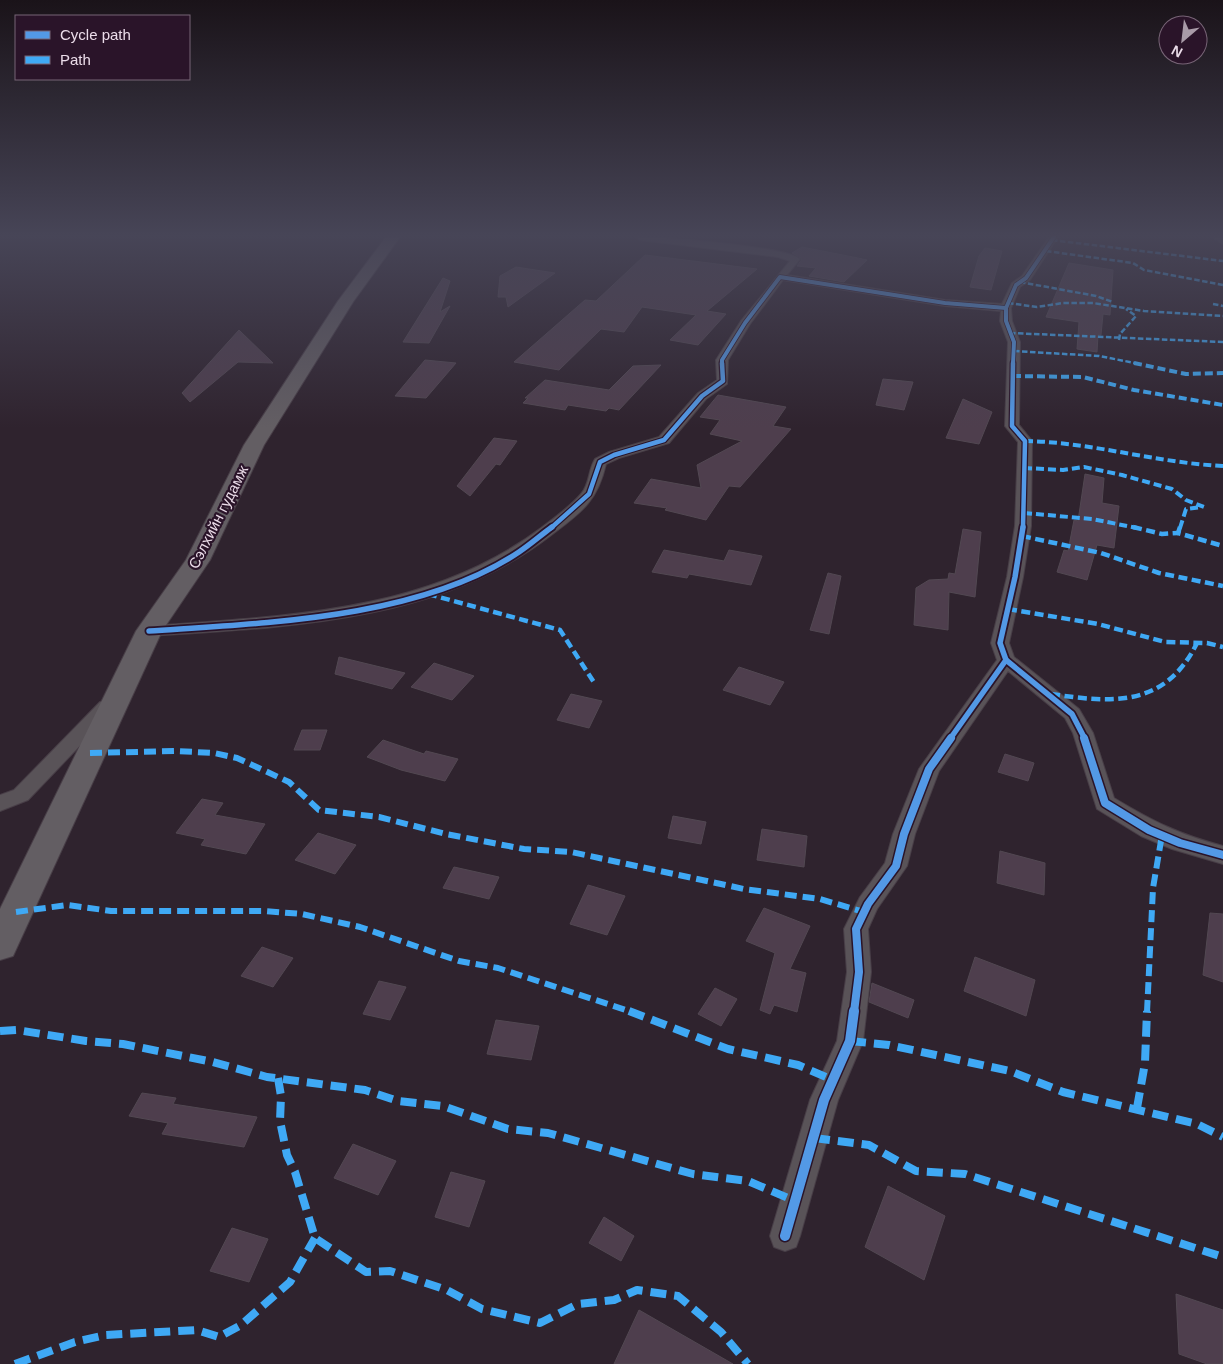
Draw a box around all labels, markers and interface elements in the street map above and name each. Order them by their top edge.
legend [15,15,190,80]
north arrow [1158,15,1208,65]
text: Cycle path [60,26,131,43]
text: N [1169,42,1185,61]
text: Path [60,51,91,68]
street label: Сэлхийн гудамж [185,463,251,571]

